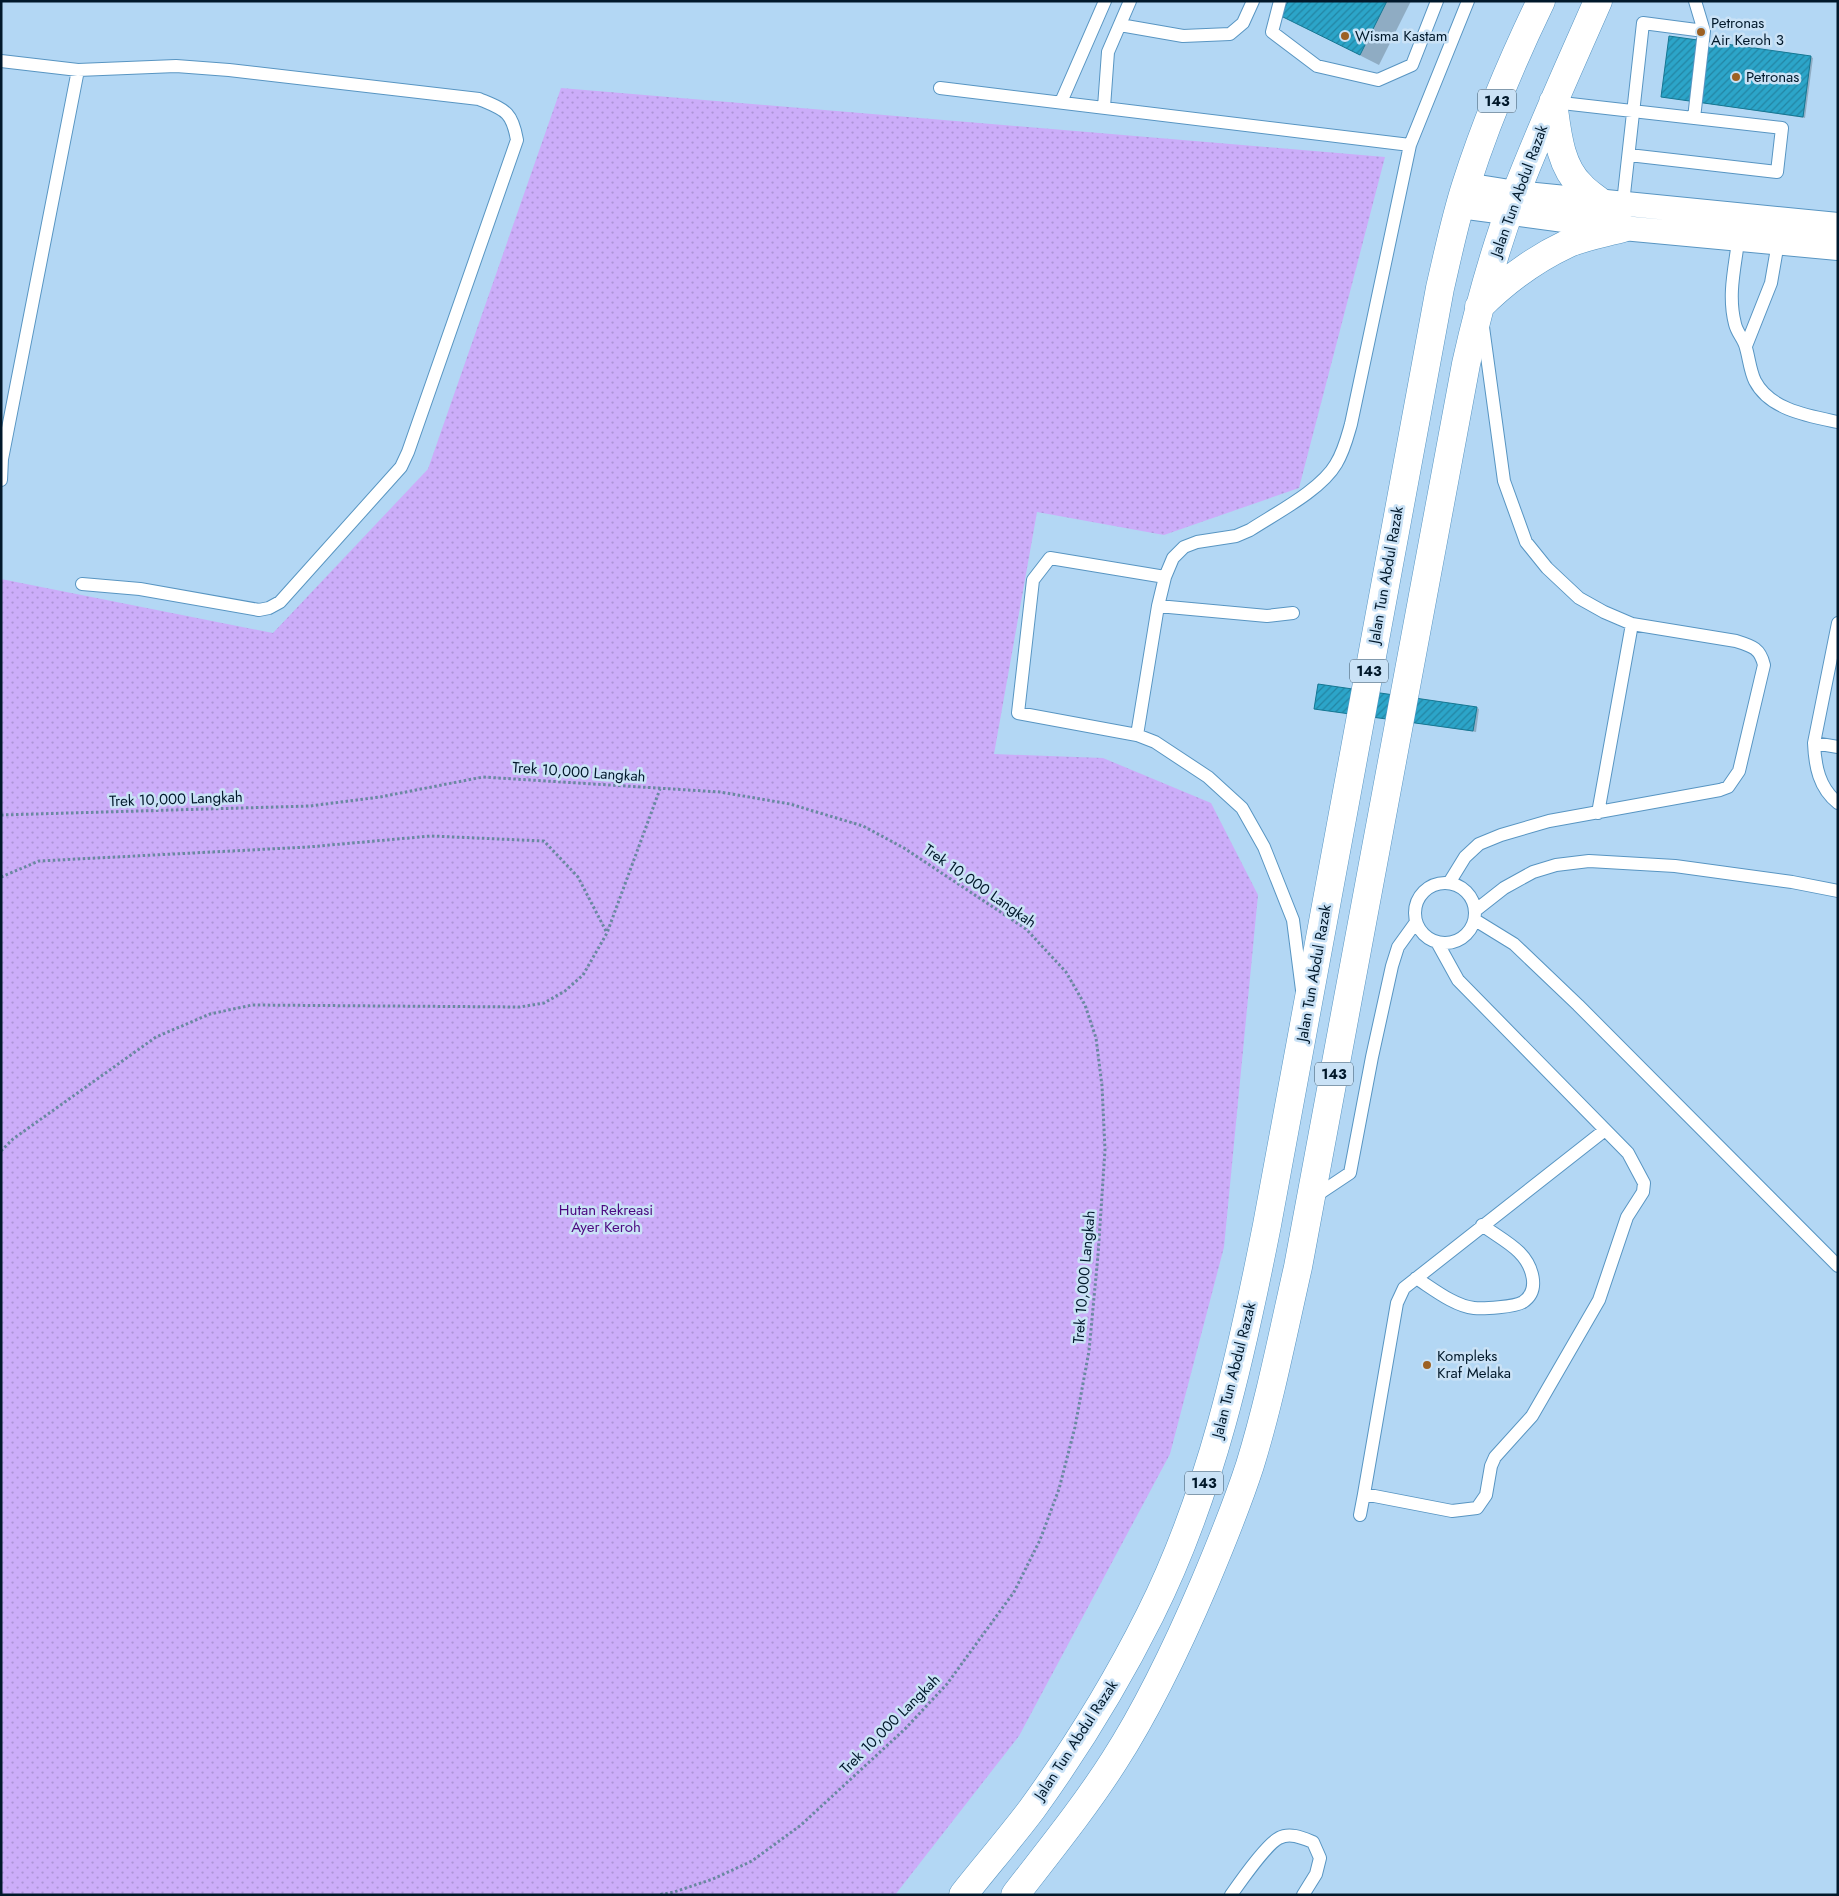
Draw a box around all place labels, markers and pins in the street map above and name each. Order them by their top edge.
place label: Petronas Air Keroh 3 [1711,12,1784,51]
place label: Wisma Kastam [1355,25,1447,47]
marker: Petronas Air Keroh 3 [1695,26,1707,38]
marker: Wisma Kastam [1339,30,1351,42]
place label: Petronas [1746,66,1799,88]
marker: Petronas [1730,71,1742,83]
place label: Kompleks Kraf Melaka [1437,1345,1511,1384]
marker: Kompleks Kraf Melaka [1421,1359,1433,1371]

